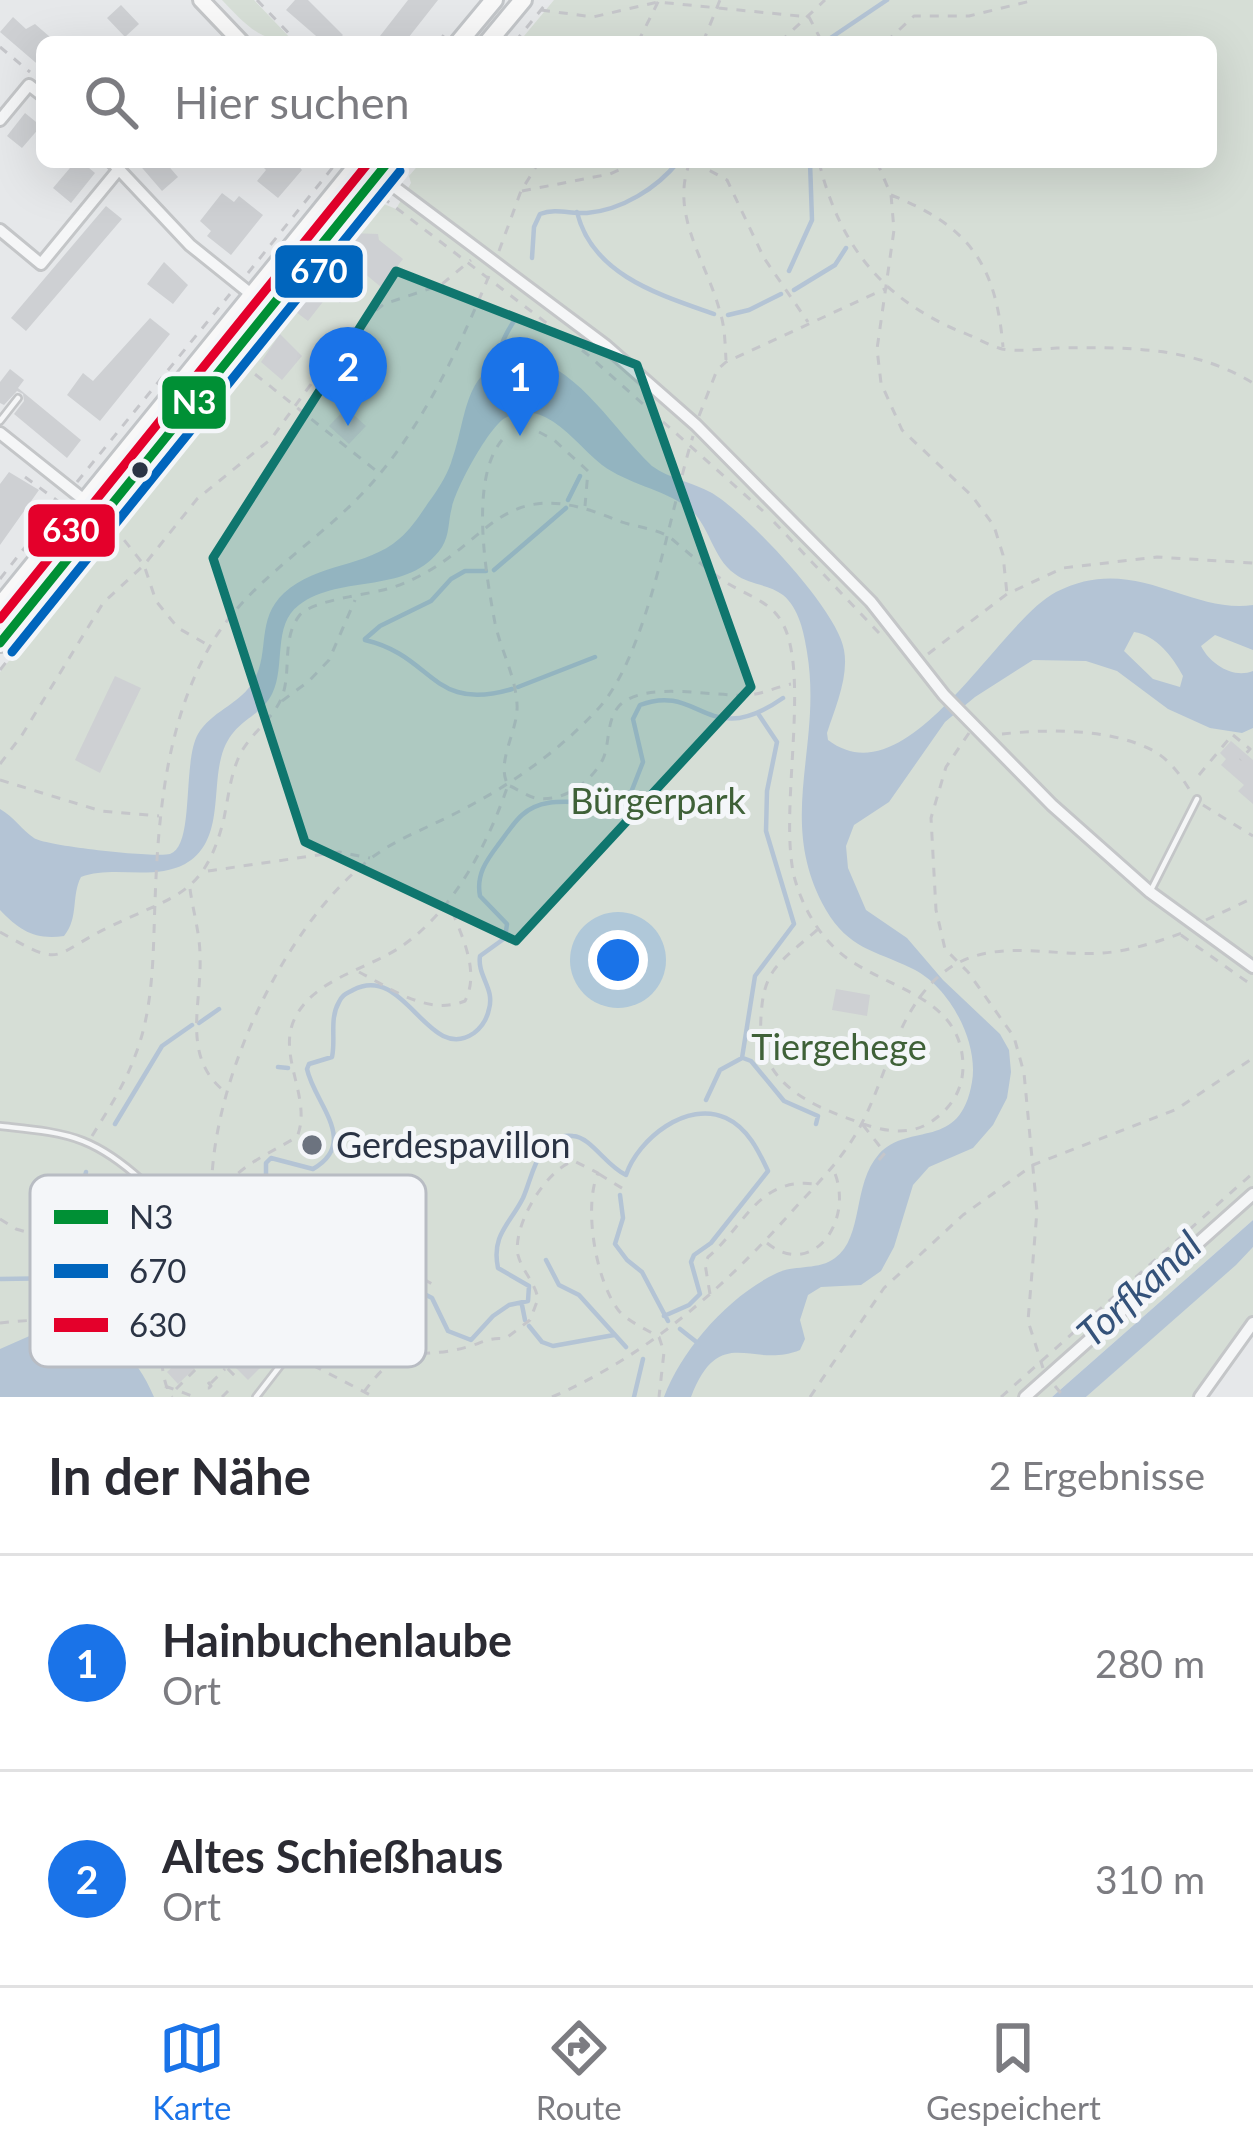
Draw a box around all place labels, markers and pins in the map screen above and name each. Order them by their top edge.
pin: 2 [309,327,387,426]
pin: 1 [481,337,559,436]
unlabelled marker [129,459,151,481]
place label: Gerdespavillon [336,1122,571,1166]
marker: Gerdespavillon [299,1132,325,1158]

